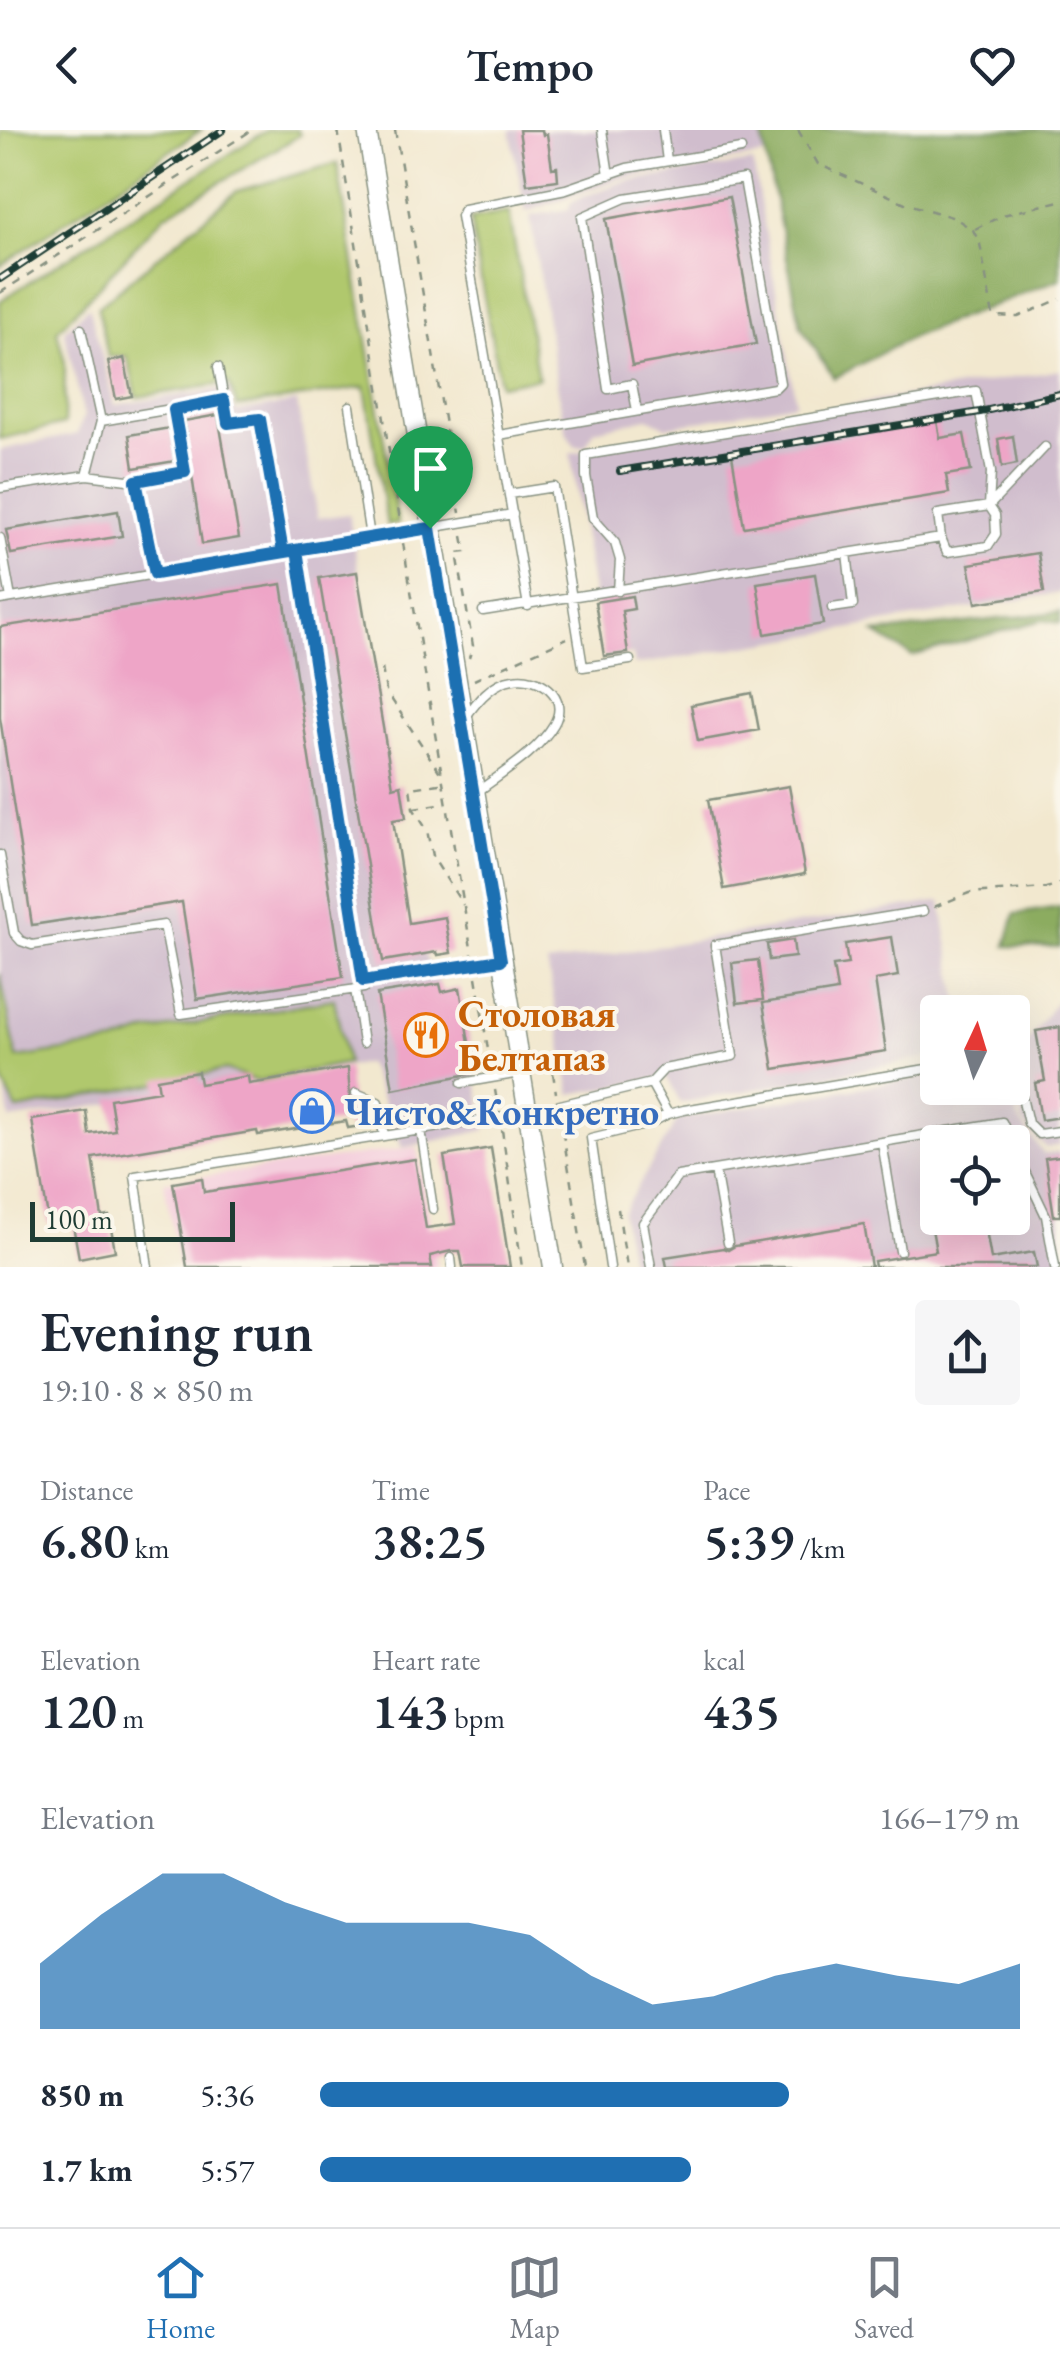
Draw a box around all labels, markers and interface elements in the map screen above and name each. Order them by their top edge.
text: Tempo [466,36,594,94]
icon: back [40,38,95,93]
icon: heart [965,38,1020,93]
pin [388,426,473,529]
icon: arrive [403,441,458,496]
place label: Столовая Белтапаз [458,989,616,1082]
north arrow [920,995,1030,1105]
map controls [920,995,1030,1235]
restaurant icon: Столовая Белтапаз [403,1012,449,1058]
place label: Чисто&Конкретно [344,1087,659,1136]
shop icon: Чисто&Конкретно [289,1088,335,1134]
button: locate [920,1125,1030,1235]
scale bar [30,1197,235,1242]
text: 100 m [45,1201,113,1237]
text: Evening run [40,1296,313,1367]
button: share [915,1300,1020,1405]
text: 19:10 · 8 × 850 m [40,1369,253,1411]
text: Distance [40,1472,134,1508]
text: Time [372,1472,430,1508]
text: Pace [703,1472,750,1508]
text: 6.80 [40,1508,129,1573]
text: 38:25 [372,1508,488,1573]
text: 5:39 [703,1508,794,1573]
text: km [129,1530,170,1566]
text: /km [794,1530,846,1566]
text: Elevation [40,1642,141,1678]
text: Heart rate [372,1642,480,1678]
text: kcal [703,1642,745,1678]
text: 120 [40,1678,117,1743]
text: 143 [372,1678,449,1743]
text: 435 [703,1678,780,1743]
text: m [117,1700,144,1736]
text: bpm [449,1700,505,1736]
text: Elevation [40,1797,155,1839]
text: 166–179 m [879,1797,1020,1839]
text: 850 m [40,2074,124,2116]
text: 5:36 [200,2074,254,2116]
text: 1.7 km [40,2149,133,2191]
text: 5:57 [200,2149,254,2191]
tab: Home [146,2250,215,2346]
tab: Map [507,2250,562,2346]
tab: Saved [854,2250,914,2346]

